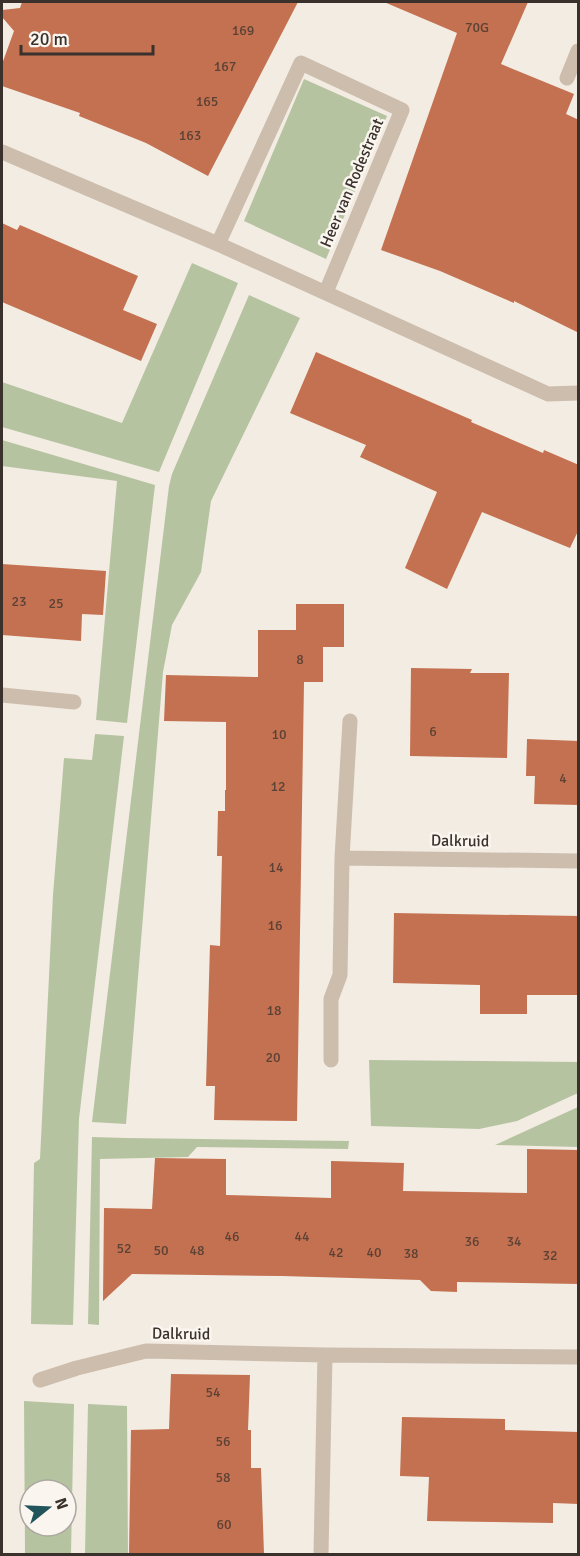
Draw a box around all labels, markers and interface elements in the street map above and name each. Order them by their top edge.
scale bar [21,18,153,56]
house number: 70G [465,19,489,36]
house number: 169 [232,22,254,39]
text: 20 m [30,28,68,50]
house number: 167 [214,58,236,75]
house number: 165 [196,93,218,110]
street label: Heer van Rodestraat [316,115,388,250]
house number: 163 [179,127,201,144]
house number: 23 [11,593,27,610]
house number: 25 [48,595,64,612]
house number: 8 [296,651,304,668]
house number: 6 [429,723,437,740]
house number: 10 [271,726,287,743]
house number: 4 [559,770,567,787]
house number: 12 [270,778,286,795]
street label: Dalkruid [431,830,489,852]
house number: 14 [268,859,284,876]
house number: 16 [267,917,283,934]
house number: 18 [266,1002,282,1019]
house number: 20 [265,1049,281,1066]
house number: 46 [224,1228,240,1245]
house number: 44 [294,1228,310,1245]
house number: 36 [464,1233,480,1250]
house number: 34 [506,1233,522,1250]
house number: 52 [116,1240,132,1257]
house number: 50 [153,1242,169,1259]
house number: 48 [189,1242,205,1259]
house number: 42 [328,1244,344,1261]
house number: 40 [366,1244,382,1261]
house number: 38 [403,1245,419,1262]
house number: 32 [542,1247,558,1264]
street label: Dalkruid [152,1323,210,1345]
house number: 54 [205,1384,221,1401]
house number: 56 [215,1433,231,1450]
house number: 58 [215,1469,231,1486]
north arrow [18,1478,78,1538]
text: N [50,1495,73,1512]
house number: 60 [216,1516,232,1533]

